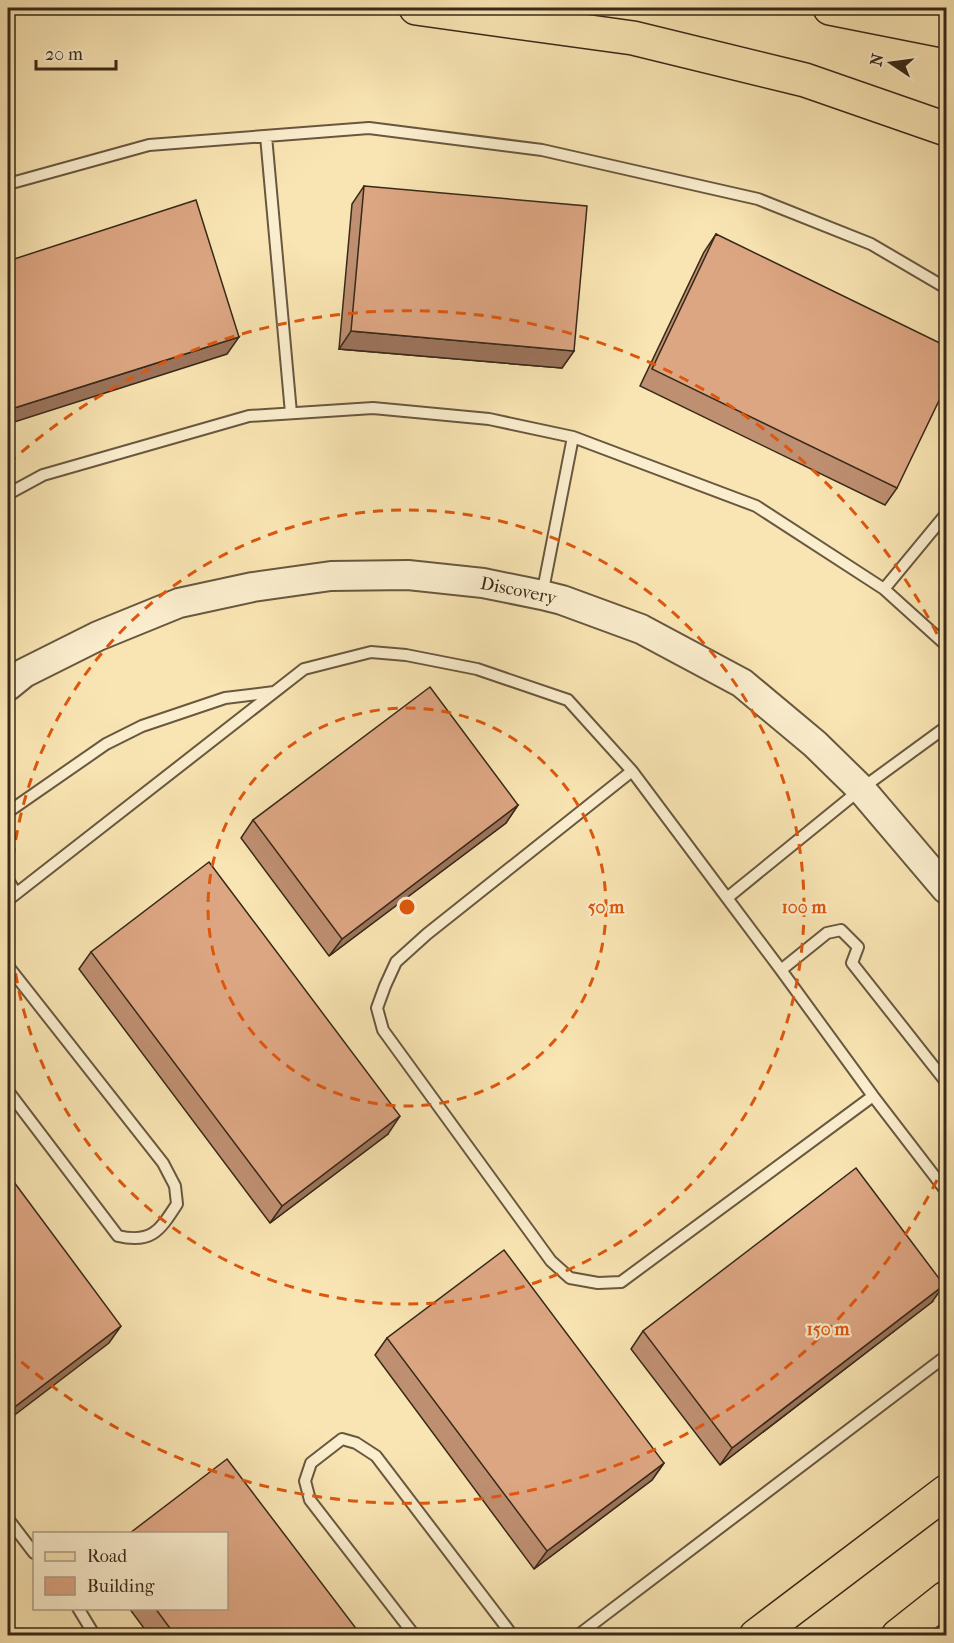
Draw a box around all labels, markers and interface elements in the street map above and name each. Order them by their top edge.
scale bar [36,33,116,71]
north arrow [861,33,921,93]
text: 20 m [45,44,83,65]
text: N [866,51,888,68]
street label: Discovery [478,573,560,610]
centre of rings [397,897,417,917]
text: 50 m [588,897,625,918]
text: 100 m [781,897,828,918]
text: 150 m [807,1319,850,1340]
legend [33,1532,228,1610]
text: Road [87,1546,127,1567]
text: Building [87,1576,155,1597]

